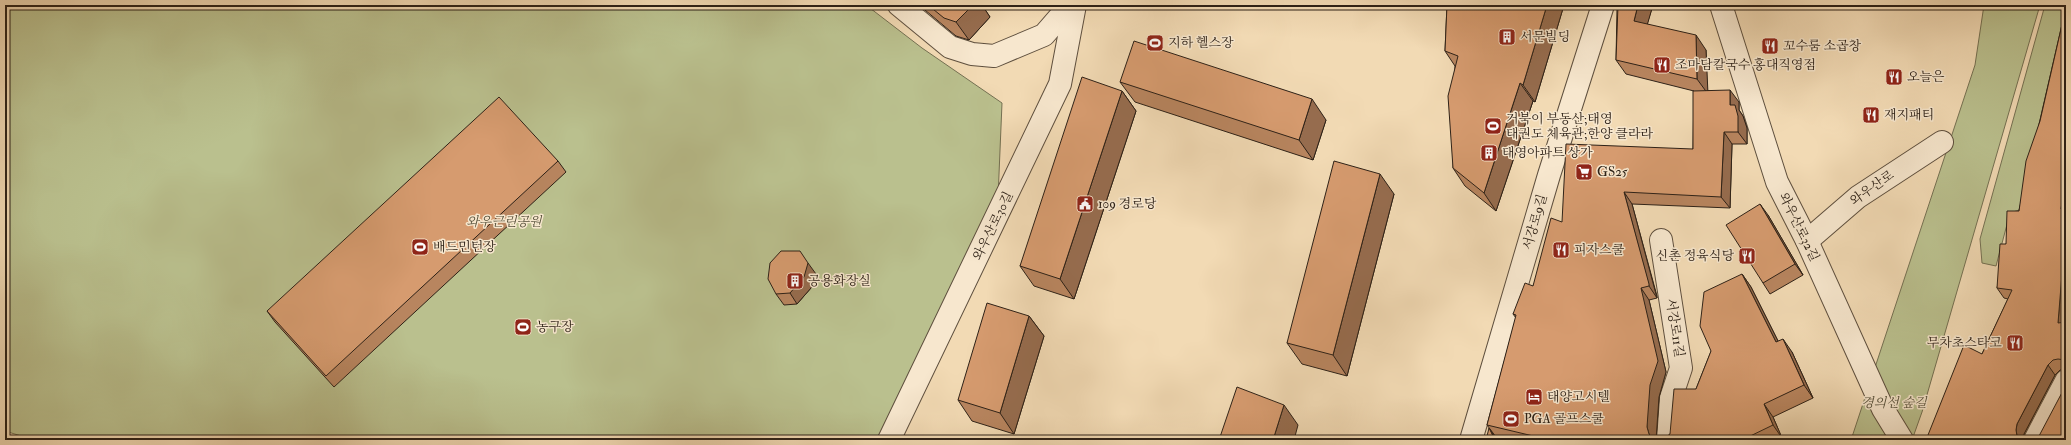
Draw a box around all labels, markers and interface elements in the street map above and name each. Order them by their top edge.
building icon: 서문빌딩 [1497,27,1517,47]
place label: 서문빌딩 [1520,29,1570,45]
sports icon: 지하 헬스장 [1145,33,1165,53]
place label: 지하 헬스장 [1168,35,1234,51]
restaurant icon: 꼬수룸 소곱창 [1760,36,1780,56]
place label: 꼬수룸 소곱창 [1783,38,1862,54]
restaurant icon: 조마담칼국수 홍대직영점 [1652,55,1672,75]
place label: 조마담칼국수 홍대직영점 [1675,57,1816,73]
restaurant icon: 오늘은 [1884,67,1904,87]
place label: 오늘은 [1907,69,1945,85]
restaurant icon: 재지패티 [1861,105,1881,125]
place label: 재지패티 [1884,107,1934,123]
place label: 거북이 부동산;태영 태권도 체육관;한양 클라라 [1506,111,1653,142]
sports icon: 거북이 부동산;태영 태권도 체육관;한양 클라라 [1483,116,1503,136]
building icon: 태영아파트 상가 [1479,143,1499,163]
place label: 태영아파트 상가 [1502,145,1593,161]
supermarket icon: GS25 [1574,162,1594,182]
place label: GS25 [1597,164,1628,180]
street label: 와우산로 [1847,167,1898,209]
street label: 와우산로30길 [969,189,1017,263]
street label: 와우산로32길 [1776,190,1822,264]
street label: 서강로9길 [1519,192,1551,252]
public building icon: 109 경로당 [1075,194,1095,214]
place label: 109 경로당 [1098,196,1157,212]
park label: 와우근린공원 [466,214,543,230]
sports icon: 배드민턴장 [410,237,430,257]
place label: 배드민턴장 [433,239,496,255]
restaurant icon: 피자스쿨 [1551,240,1571,260]
place label: 피자스쿨 [1574,242,1625,258]
restaurant icon: 신촌 정육식당 [1737,246,1757,266]
place label: 신촌 정육식당 [1656,248,1734,264]
building icon: 공용화장실 [785,271,805,291]
place label: 공용화장실 [808,273,871,289]
street label: 서강로11길 [1662,297,1688,359]
sports icon: 농구장 [513,317,533,337]
place label: 농구장 [536,319,574,335]
restaurant icon: 무차초스타코 [2005,333,2025,353]
place label: 무차초스타코 [1927,335,2002,351]
hotel icon: 태양고시텔 [1524,387,1544,407]
place label: 태양고시텔 [1547,389,1610,405]
park label: 경의선 숲길 [1861,395,1928,411]
sports icon: PGA 골프스쿨 [1501,409,1521,429]
place label: PGA 골프스쿨 [1524,411,1604,427]

